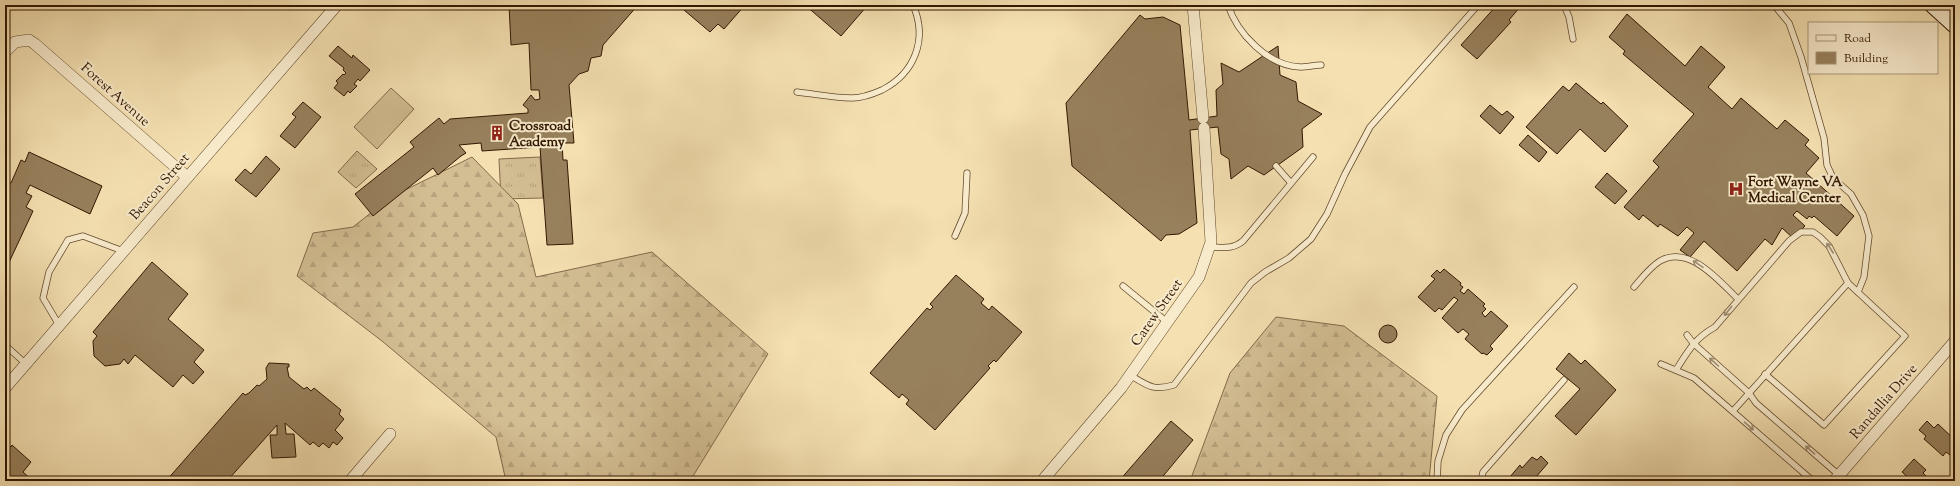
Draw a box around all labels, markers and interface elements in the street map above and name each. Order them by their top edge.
legend [1808,22,1938,74]
text: Road [1844,30,1871,48]
text: Building [1844,50,1888,68]
street label: Forest Avenue [76,59,154,132]
place label: Crossroad Academy [509,117,571,153]
building icon: Crossroad Academy [488,124,506,142]
street label: Beacon Street [126,149,195,225]
place label: Fort Wayne VA Medical Center [1748,173,1843,209]
hospital icon: Fort Wayne VA Medical Center [1727,180,1745,198]
one-way arrow [1826,243,1834,254]
one-way arrow [1692,260,1704,268]
street label: Carew Street [1127,275,1188,351]
one-way arrow [1724,306,1733,316]
one-way arrow [1709,357,1719,367]
street label: Randallia Drive [1846,360,1923,444]
one-way arrow [1744,421,1755,430]
one-way arrow [1804,445,1815,454]

